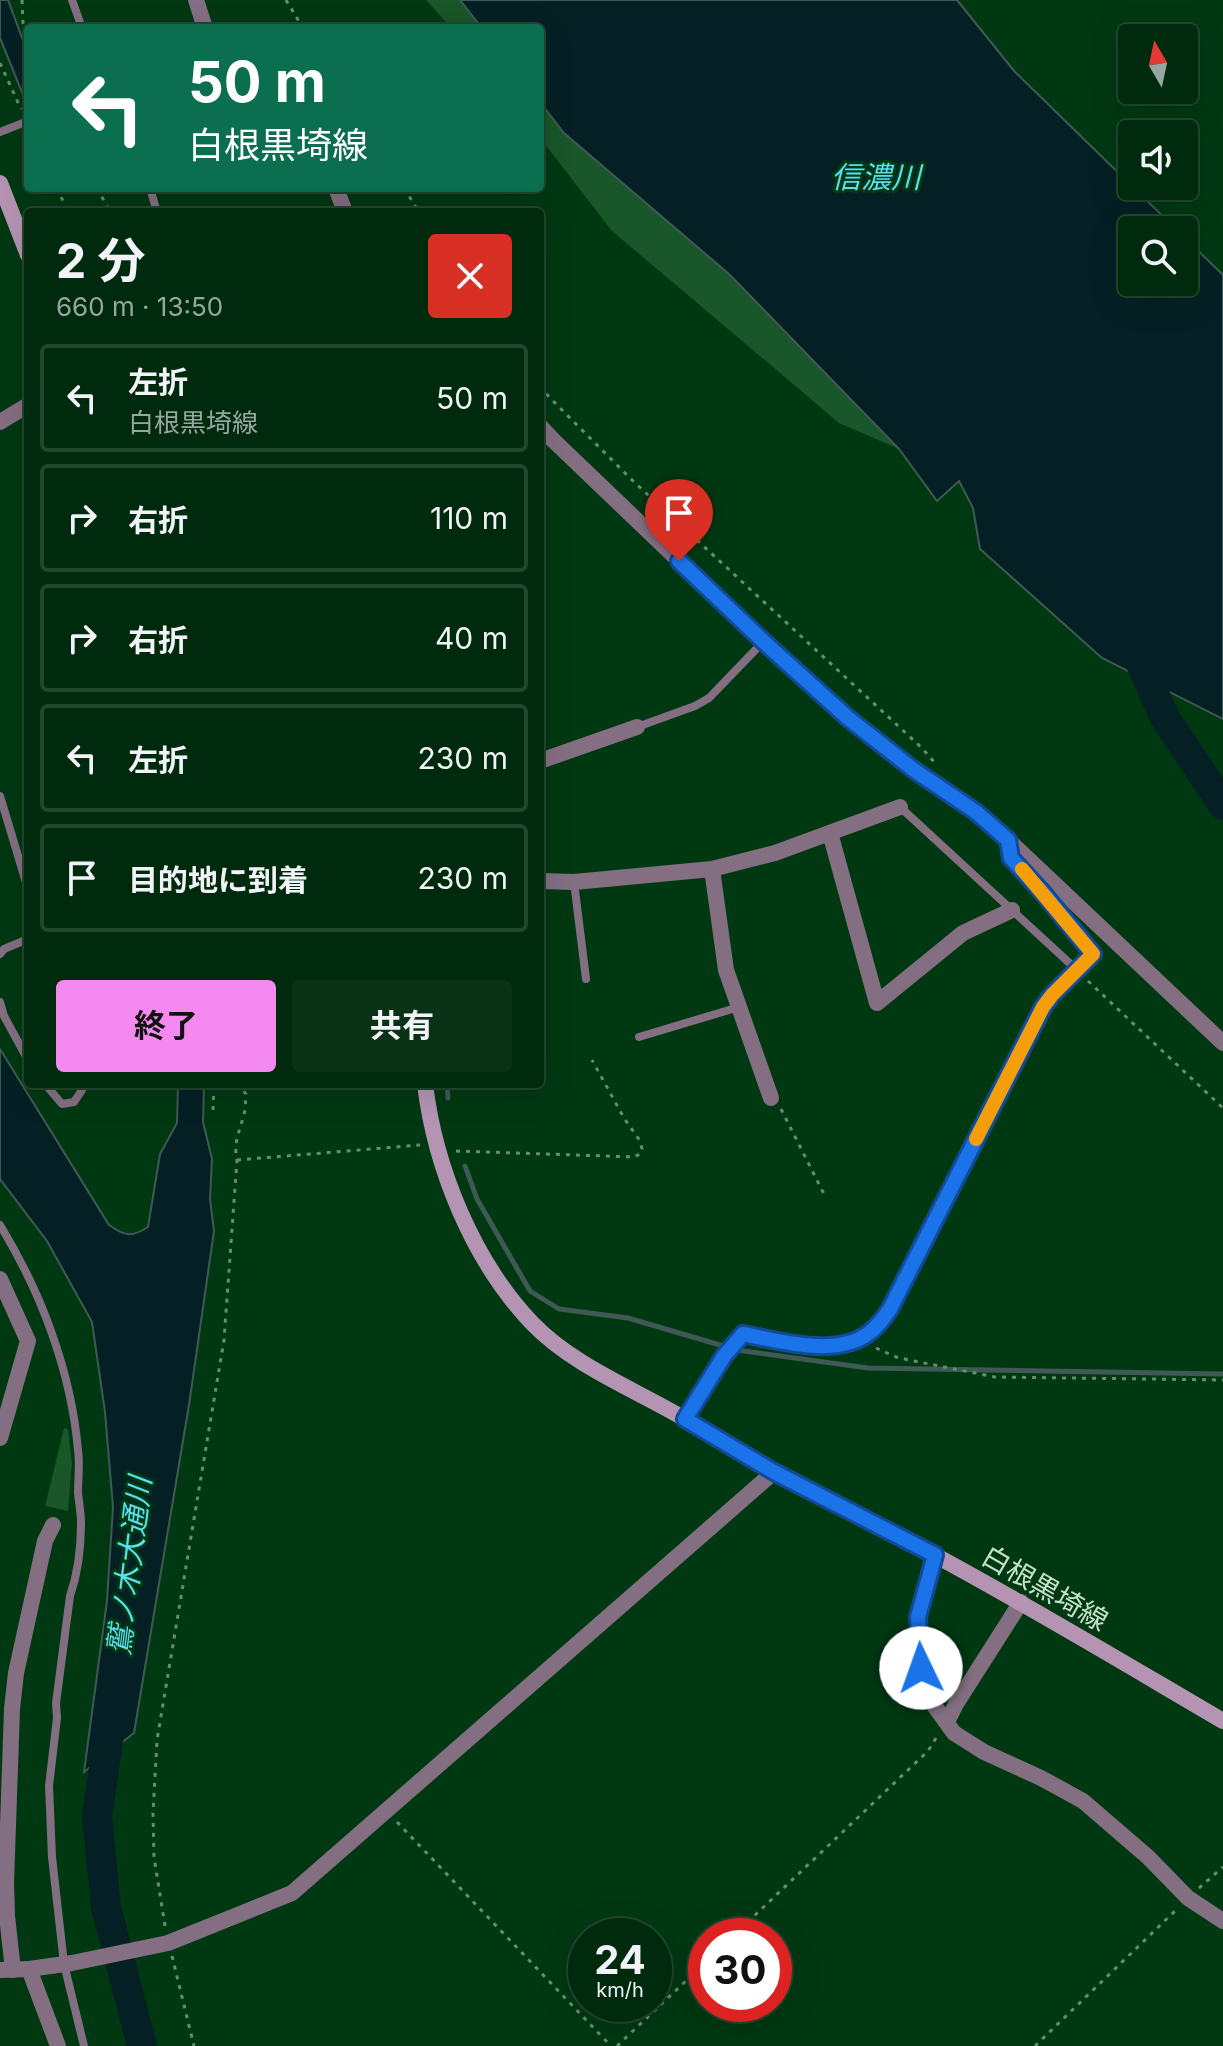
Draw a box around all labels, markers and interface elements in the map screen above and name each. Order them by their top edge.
north arrow [1118,24,1198,104]
map controls [1118,24,1198,296]
text: 50 m [188,48,326,116]
icon: left [56,56,160,160]
button: sound [1118,120,1198,200]
text: 白根黒埼線 [188,123,368,167]
water label: 信濃川 [831,159,924,195]
button: search [1118,216,1198,296]
text: 2 分 [56,231,146,290]
button: close [428,234,512,318]
text: 660 m · 13:50 [56,291,223,322]
text: 左折 [128,364,188,400]
icon: left [60,376,104,420]
text: 50 m [436,380,508,416]
text: 白根黒埼線 [128,407,258,438]
pin [645,479,713,561]
icon: arrive [657,491,701,535]
icon: right [60,496,104,540]
text: 110 m [430,500,508,536]
text: 右折 [128,502,188,538]
icon: right [60,616,104,660]
text: 40 m [435,620,508,656]
text: 右折 [128,622,188,658]
icon: left [60,736,104,780]
text: 230 m [418,740,508,776]
text: 左折 [128,742,188,778]
icon: arrive [60,856,104,900]
text: 230 m [418,860,508,896]
text: 目的地に到着 [128,862,308,898]
button: 終了 [56,980,276,1072]
button: 共有 [292,980,512,1072]
water label: 鷲ノ木大通川 [100,1471,158,1658]
street label: 白根黒埼線 [976,1538,1114,1638]
position arrow [879,1626,963,1710]
speed limit sign: 30 [688,1918,792,2022]
text: 24 [594,1935,646,1984]
text: km/h [596,1978,644,2002]

